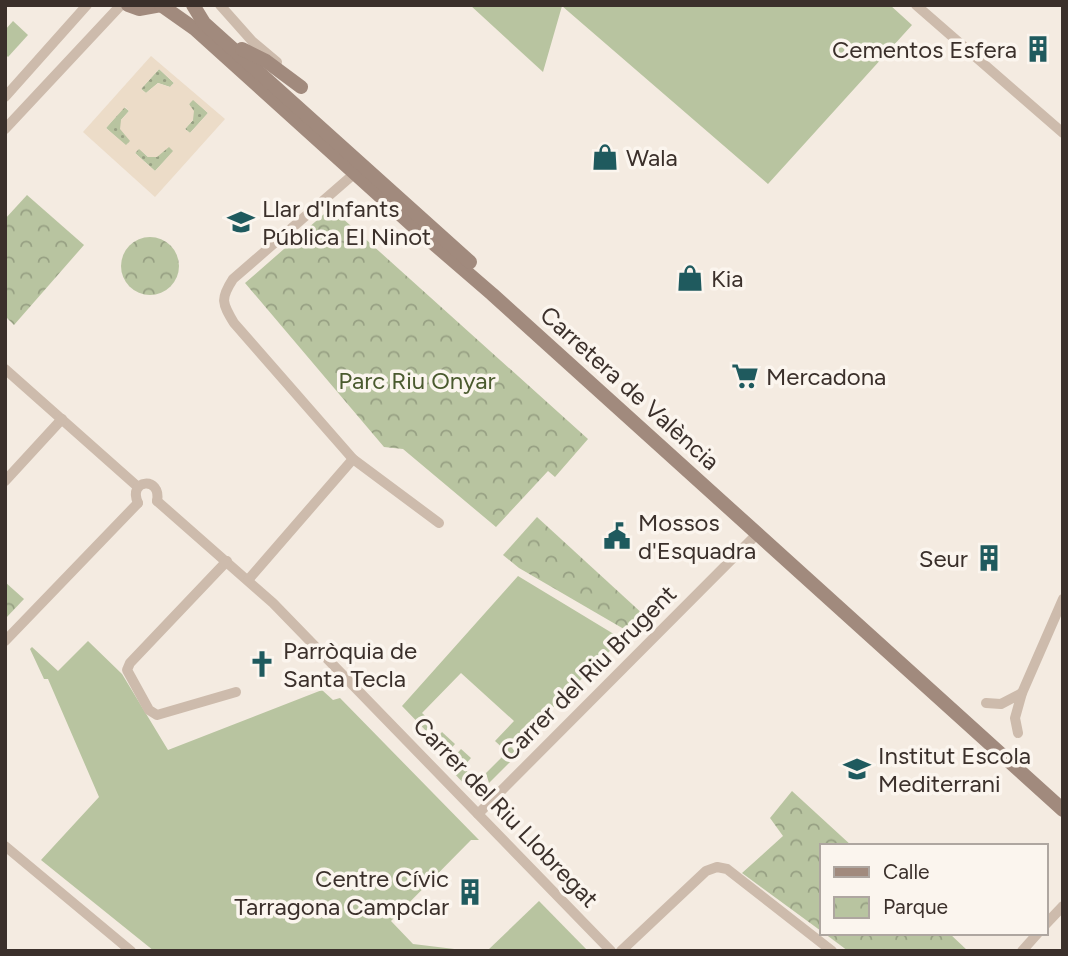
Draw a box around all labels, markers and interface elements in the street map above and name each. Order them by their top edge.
building icon: Cementos Esfera [1023,34,1053,64]
place label: Cementos Esfera [832,35,1017,64]
shop icon: Wala [590,142,620,172]
place label: Wala [626,143,678,172]
place label: Llar d'Infants Pública El Ninot [262,194,431,251]
school or university icon: Llar d'Infants Pública El Ninot [226,207,256,237]
shop icon: Kia [675,263,705,293]
place label: Kia [711,264,743,293]
street label: Carretera de València [535,300,725,476]
supermarket icon: Mercadona [730,361,760,391]
place label: Mercadona [766,362,886,391]
park label: Parc Riu Onyar [338,366,496,395]
place label: Mossos d'Esquadra [638,508,756,565]
public building icon: Mossos d'Esquadra [602,521,632,551]
building icon: Seur [974,543,1004,573]
place label: Seur [919,544,968,573]
street label: Carrer del Riu Brugent [494,579,682,767]
place label: Parròquia de Santa Tecla [283,636,417,693]
church icon: Parròquia de Santa Tecla [247,649,277,679]
street label: Carrer del Riu Llobregat [407,711,605,913]
place label: Institut Escola Mediterrani [878,741,1031,798]
school or university icon: Institut Escola Mediterrani [842,754,872,784]
legend [820,844,1047,935]
text: Calle [883,859,930,884]
place label: Centre Cívic Tarragona Campclar [234,864,449,921]
building icon: Centre Cívic Tarragona Campclar [455,877,485,907]
text: Parque [883,894,948,919]

